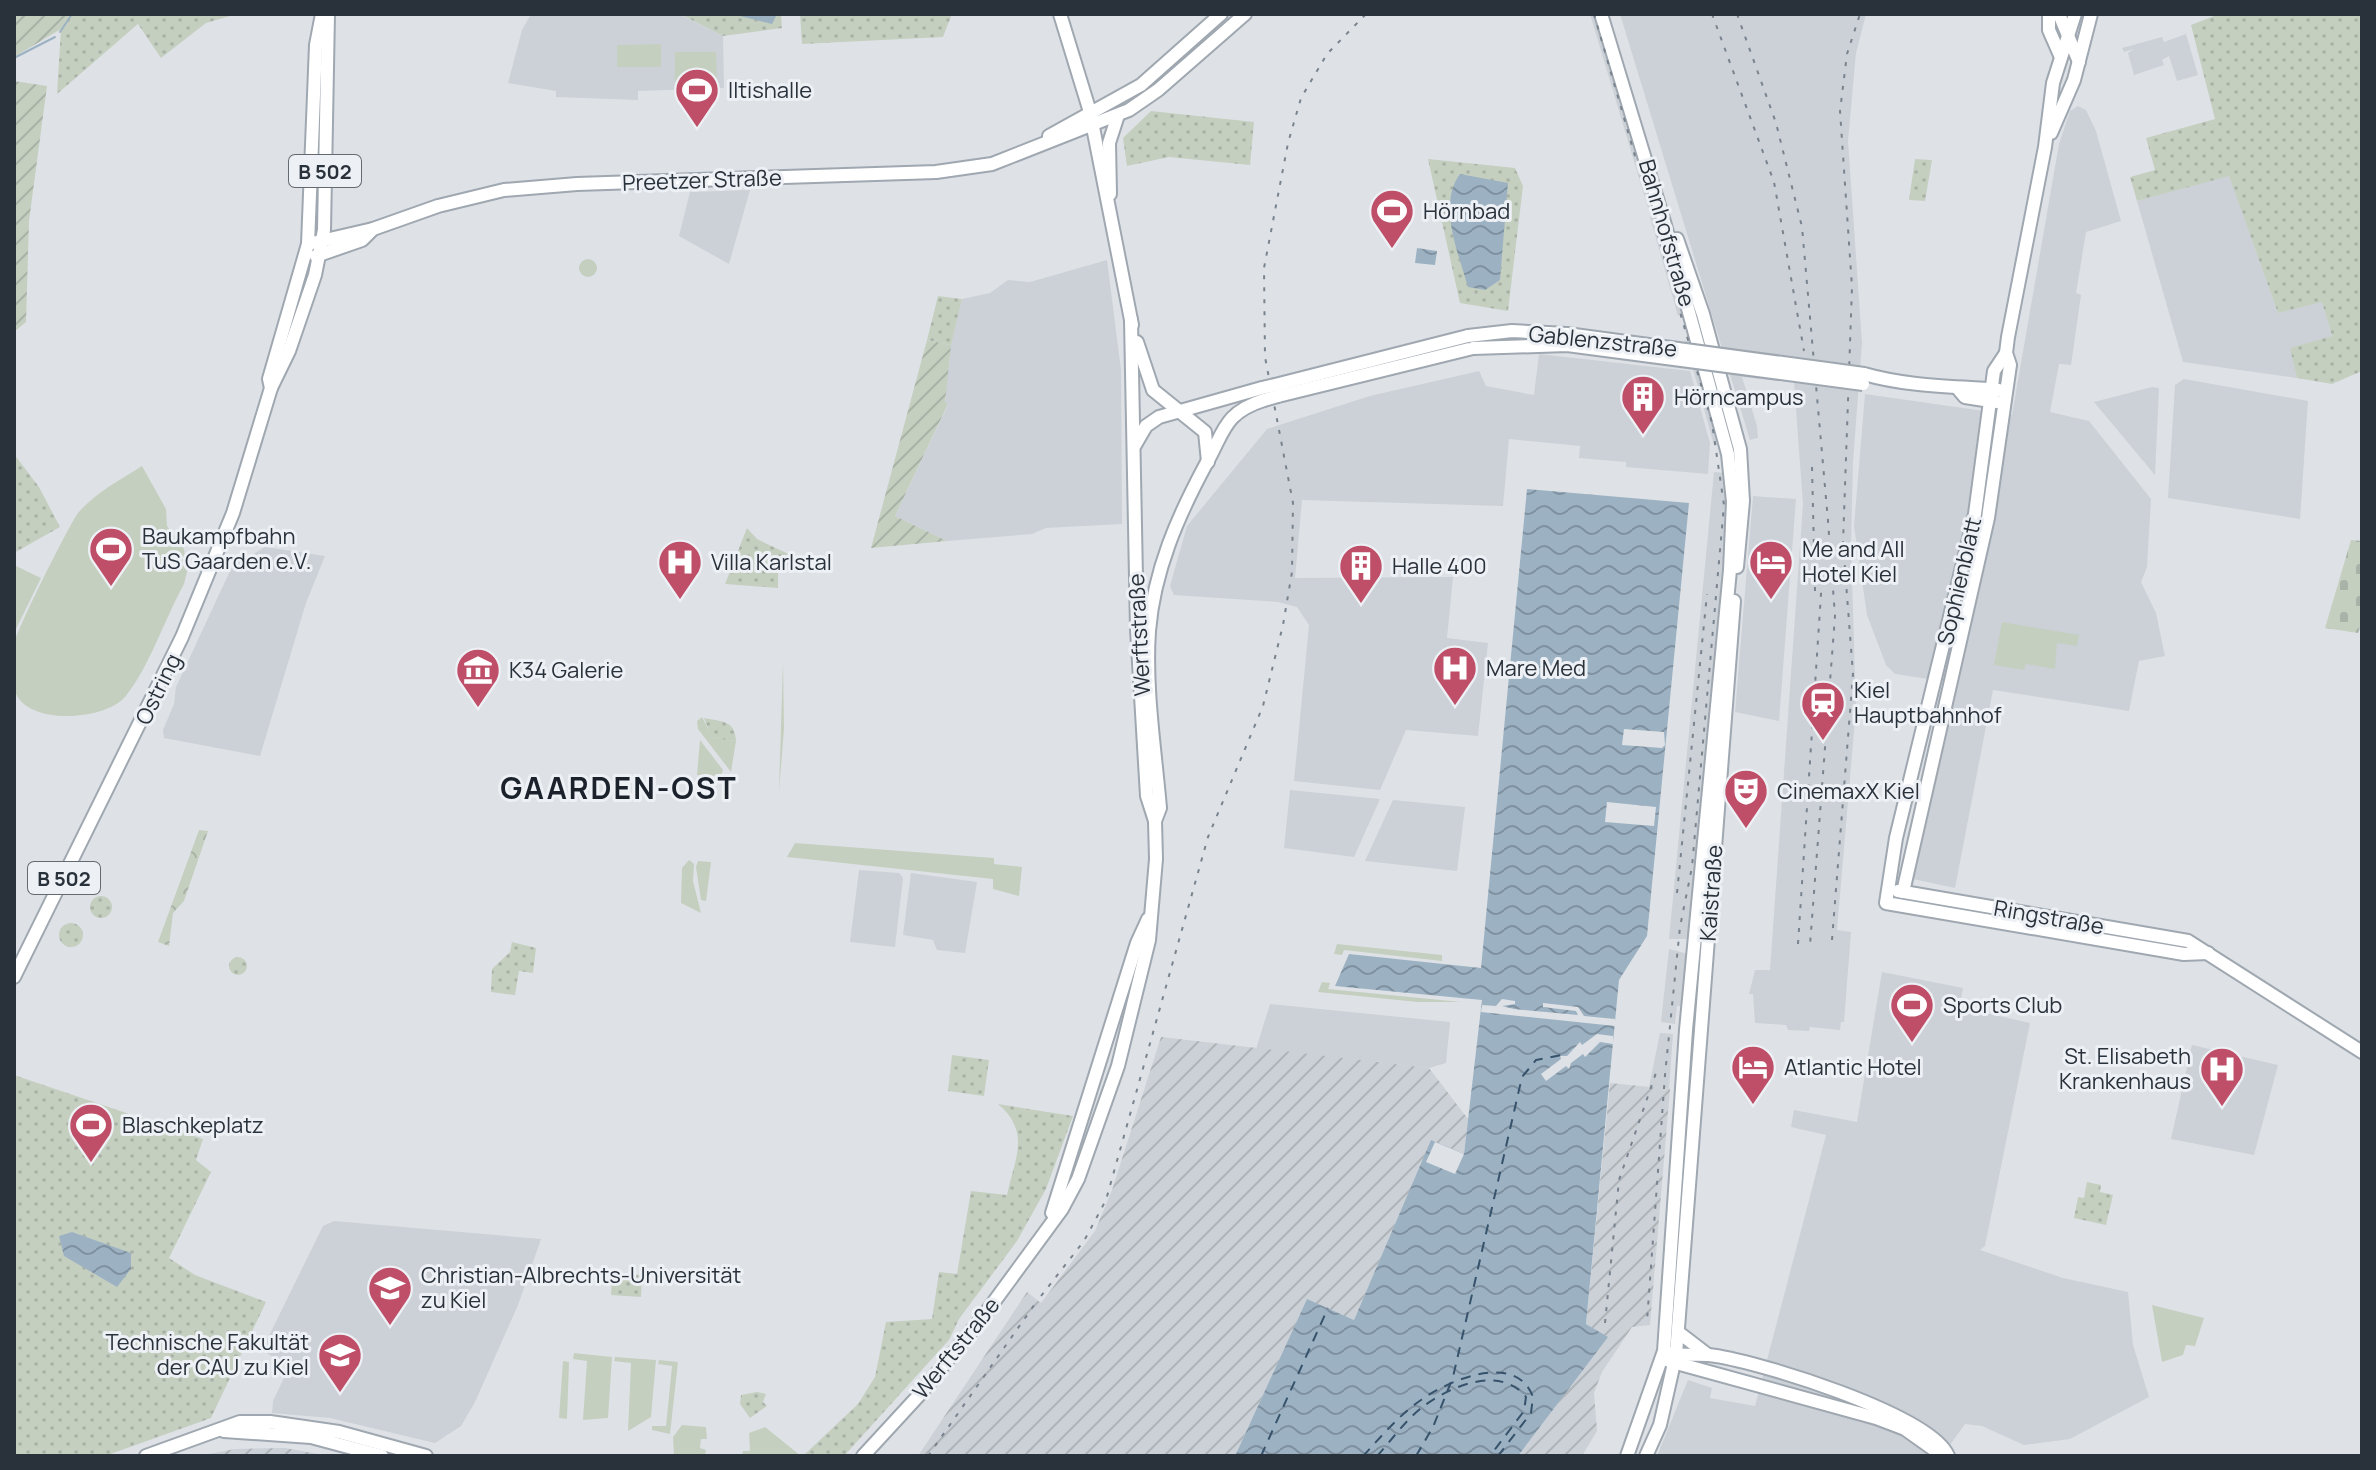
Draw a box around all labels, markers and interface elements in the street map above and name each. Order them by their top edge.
sports icon: Iltishalle [673,66,721,129]
place label: Iltishalle [728,75,812,105]
road number: B 502 [289,155,361,187]
street label: Bahnhofstraße [1632,156,1702,310]
street label: Preetzer Straße [622,162,782,198]
sports icon: Hörnbad [1368,187,1416,250]
place label: Hörnbad [1423,196,1510,226]
street label: Gablenzstraße [1527,318,1679,364]
building icon: Hörncampus [1619,373,1667,436]
place label: Hörncampus [1674,382,1804,412]
street label: Sophienblatt [1930,514,1988,648]
place label: Baukampfbahn TuS Gaarden e.V. [142,521,311,576]
sports icon: Baukampfbahn TuS Gaarden e.V. [87,525,135,588]
place label: Me and All Hotel Kiel [1802,534,1905,589]
hospital icon: Villa Karlstal [656,538,704,601]
hotel icon: Me and All Hotel Kiel [1747,538,1795,601]
building icon: Halle 400 [1337,542,1385,605]
place label: Villa Karlstal [711,547,832,577]
place label: Halle 400 [1392,551,1487,581]
street label: Werftstraße [1121,573,1157,697]
hospital icon: Mare Med [1431,644,1479,707]
museum icon: K34 Galerie [454,646,502,709]
street label: Ostring [128,649,188,729]
place label: Mare Med [1486,653,1586,683]
place label: K34 Galerie [509,655,623,685]
place label: Kiel Hauptbahnhof [1854,675,2002,730]
station icon: Kiel Hauptbahnhof [1799,679,1847,742]
district label: GAARDEN-OST [500,767,738,808]
theatre icon: CinemaxX Kiel [1722,767,1770,830]
place label: CinemaxX Kiel [1777,776,1920,806]
street label: Kaistraße [1693,844,1729,942]
road number: B 502 [28,862,100,894]
street label: Ringstraße [1992,893,2106,941]
sports icon: Sports Club [1888,981,1936,1044]
place label: Sports Club [1943,990,2062,1020]
place label: St. Elisabeth Krankenhaus [2059,1041,2191,1096]
hotel icon: Atlantic Hotel [1729,1043,1777,1106]
hospital icon: St. Elisabeth Krankenhaus [2198,1045,2246,1108]
place label: Atlantic Hotel [1784,1052,1922,1082]
sports icon: Blaschkeplatz [67,1101,115,1164]
place label: Blaschkeplatz [122,1110,264,1140]
place label: Christian-Albrechts-Universität zu Kiel [421,1260,741,1315]
school or university icon: Christian-Albrechts-Universität zu Kiel [366,1264,414,1327]
street label: Werftstraße [906,1291,1006,1405]
place label: Technische Fakultät der CAU zu Kiel [105,1327,309,1382]
school or university icon: Technische Fakultät der CAU zu Kiel [316,1331,364,1394]

